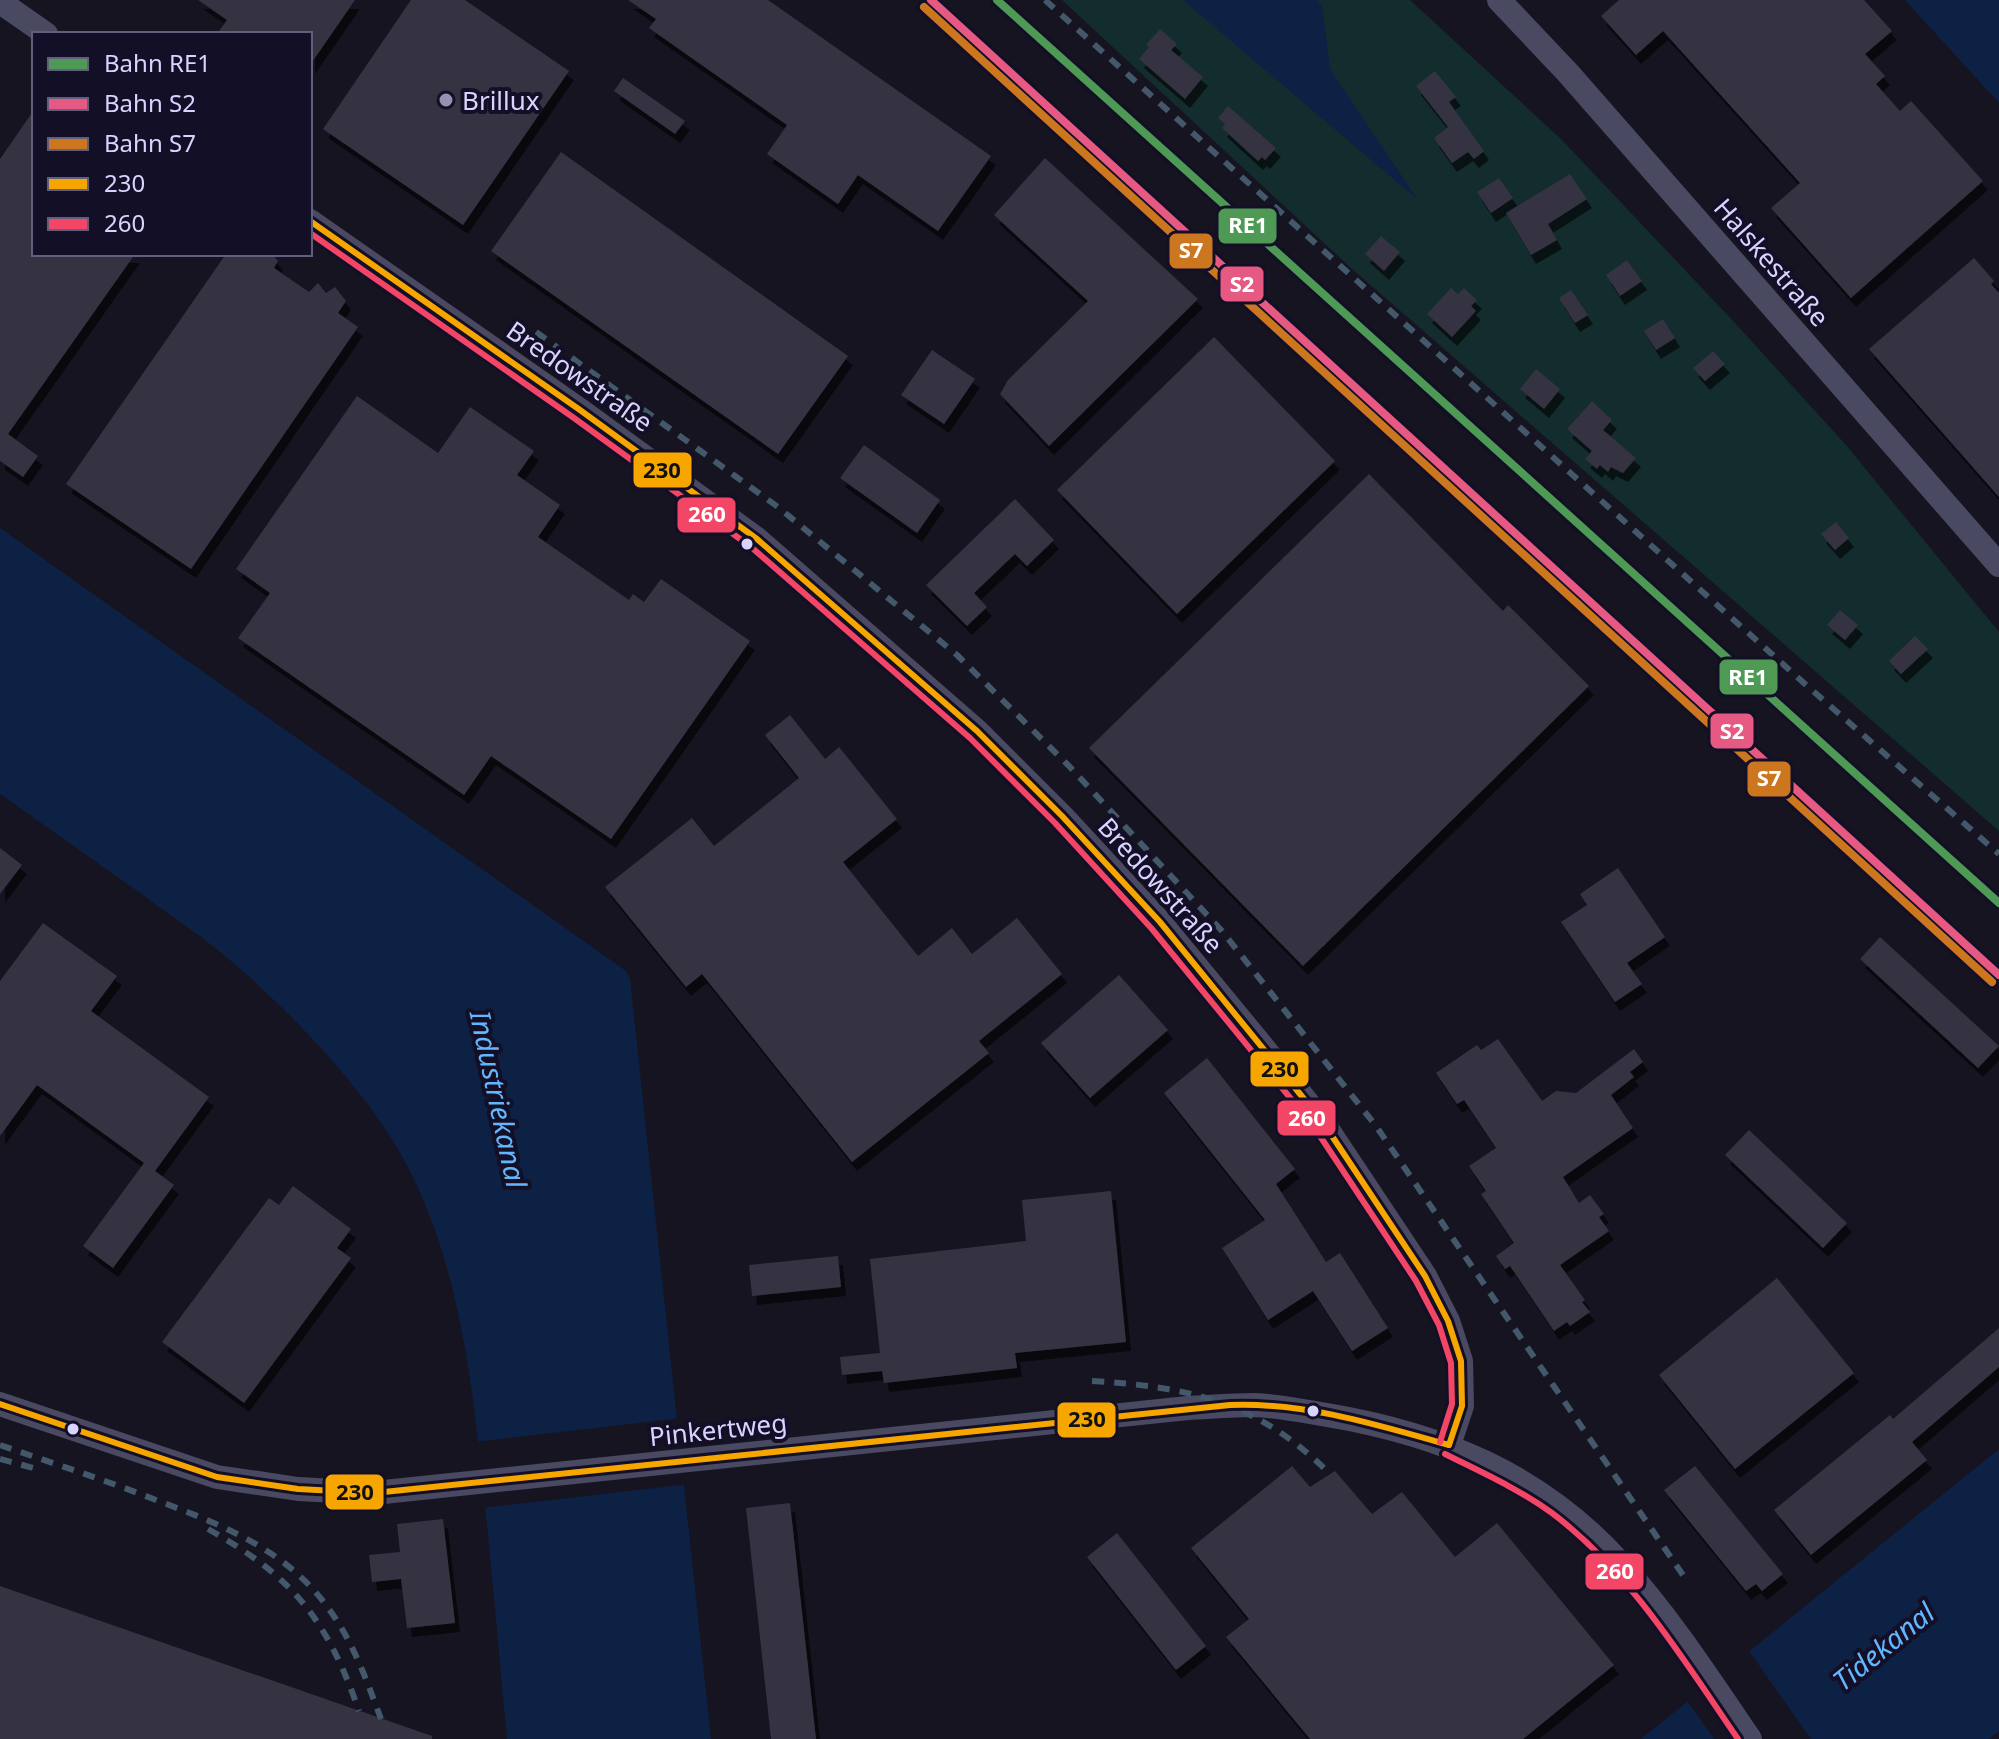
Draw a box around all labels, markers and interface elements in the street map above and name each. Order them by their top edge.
legend [32,32,312,256]
text: Bahn RE1 [104,46,211,79]
place label: Brillux [462,82,540,118]
text: Bahn S2 [104,86,196,119]
marker: Brillux [437,91,455,109]
text: Bahn S7 [104,126,196,159]
text: 230 [104,166,145,199]
street label: Halskestraße [1706,190,1838,334]
text: 260 [104,206,145,239]
line badge: RE1 [1217,207,1278,245]
text: RE1 [1228,209,1268,239]
line badge: S7 [1168,232,1214,270]
text: S7 [1179,234,1203,264]
line badge: S2 [1219,265,1265,303]
text: S2 [1230,268,1254,298]
street label: Bredowstraße [500,312,660,440]
line badge: 230 [632,451,693,489]
text: 230 [643,454,681,484]
line badge: 260 [676,496,737,534]
text: 260 [688,498,726,528]
unlabelled marker [739,536,755,552]
line badge: RE1 [1718,658,1779,696]
text: RE1 [1728,661,1768,691]
line badge: S2 [1709,712,1755,750]
text: S2 [1720,715,1744,745]
line badge: S7 [1746,760,1792,798]
text: S7 [1757,762,1781,792]
street label: Bredowstraße [1090,809,1232,961]
water label: Industriekanal [461,1006,537,1192]
line badge: 230 [1249,1050,1310,1088]
text: 230 [1261,1053,1299,1083]
line badge: 260 [1276,1099,1337,1137]
text: 260 [1288,1102,1326,1132]
line badge: 230 [1056,1401,1117,1439]
text: 230 [1068,1403,1106,1433]
unlabelled marker [1305,1403,1321,1419]
street label: Pinkertweg [647,1404,789,1454]
unlabelled marker [65,1421,81,1437]
line badge: 230 [324,1473,385,1511]
text: 230 [336,1476,374,1506]
line badge: 260 [1584,1552,1645,1591]
text: 260 [1596,1555,1634,1585]
water label: Tidekanal [1824,1593,1942,1699]

